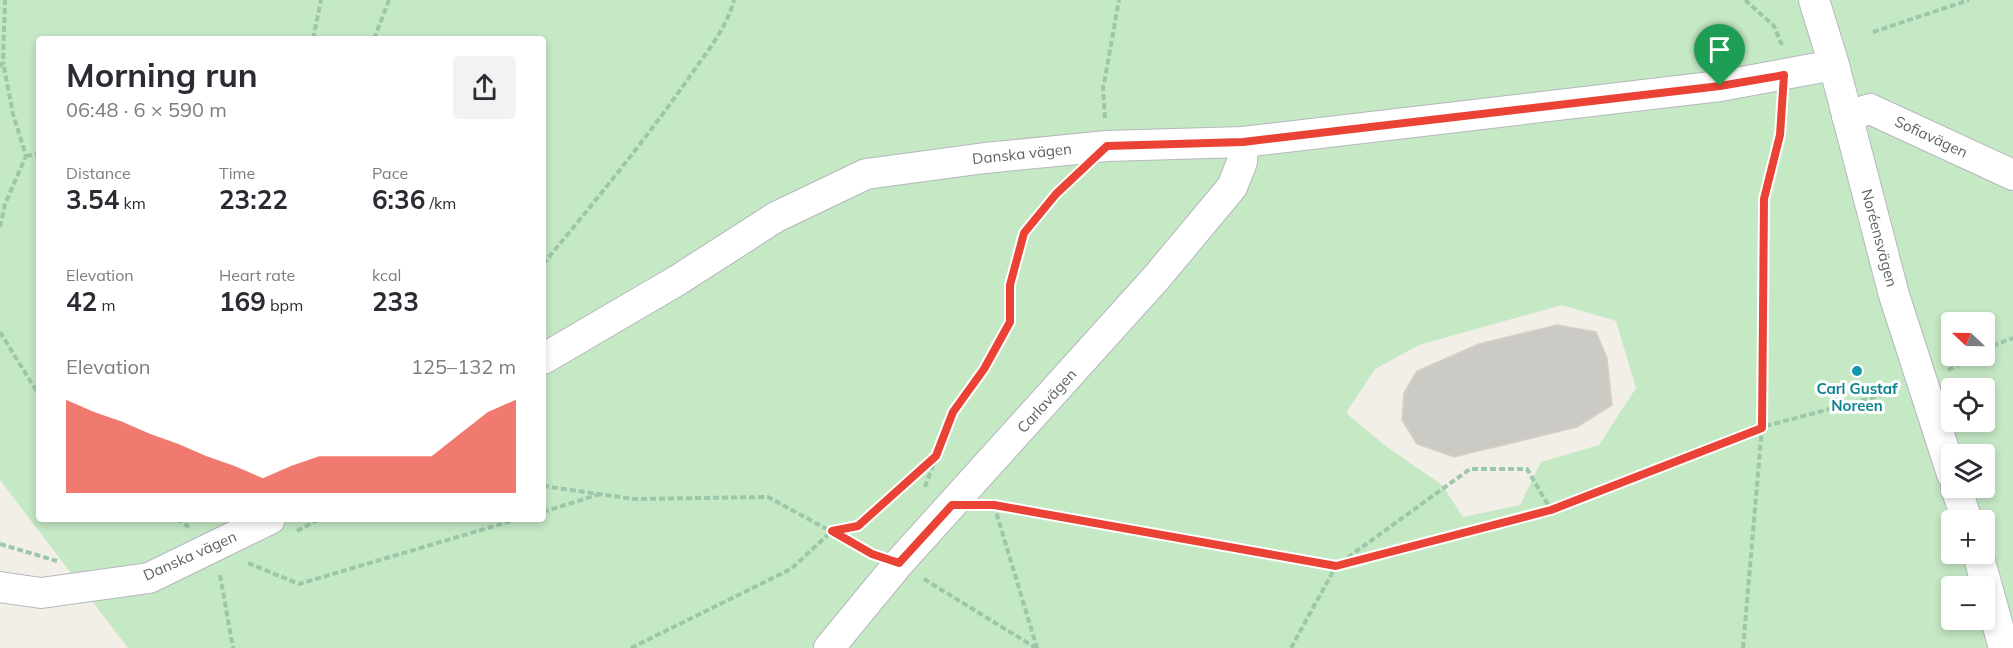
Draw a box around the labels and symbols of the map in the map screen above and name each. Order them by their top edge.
pin [1694,24,1745,86]
street label: Sofiavägen [1892,111,1971,162]
street label: Danska vägen [971,139,1073,168]
street label: Noréensvägen [1857,187,1902,289]
north arrow [1941,312,1995,366]
marker: Carl Gustaf Noreen [1850,364,1864,378]
street label: Carlavägen [1013,365,1080,437]
place label: Carl Gustaf Noreen [1816,379,1898,415]
street label: Danska vägen [140,527,239,585]

